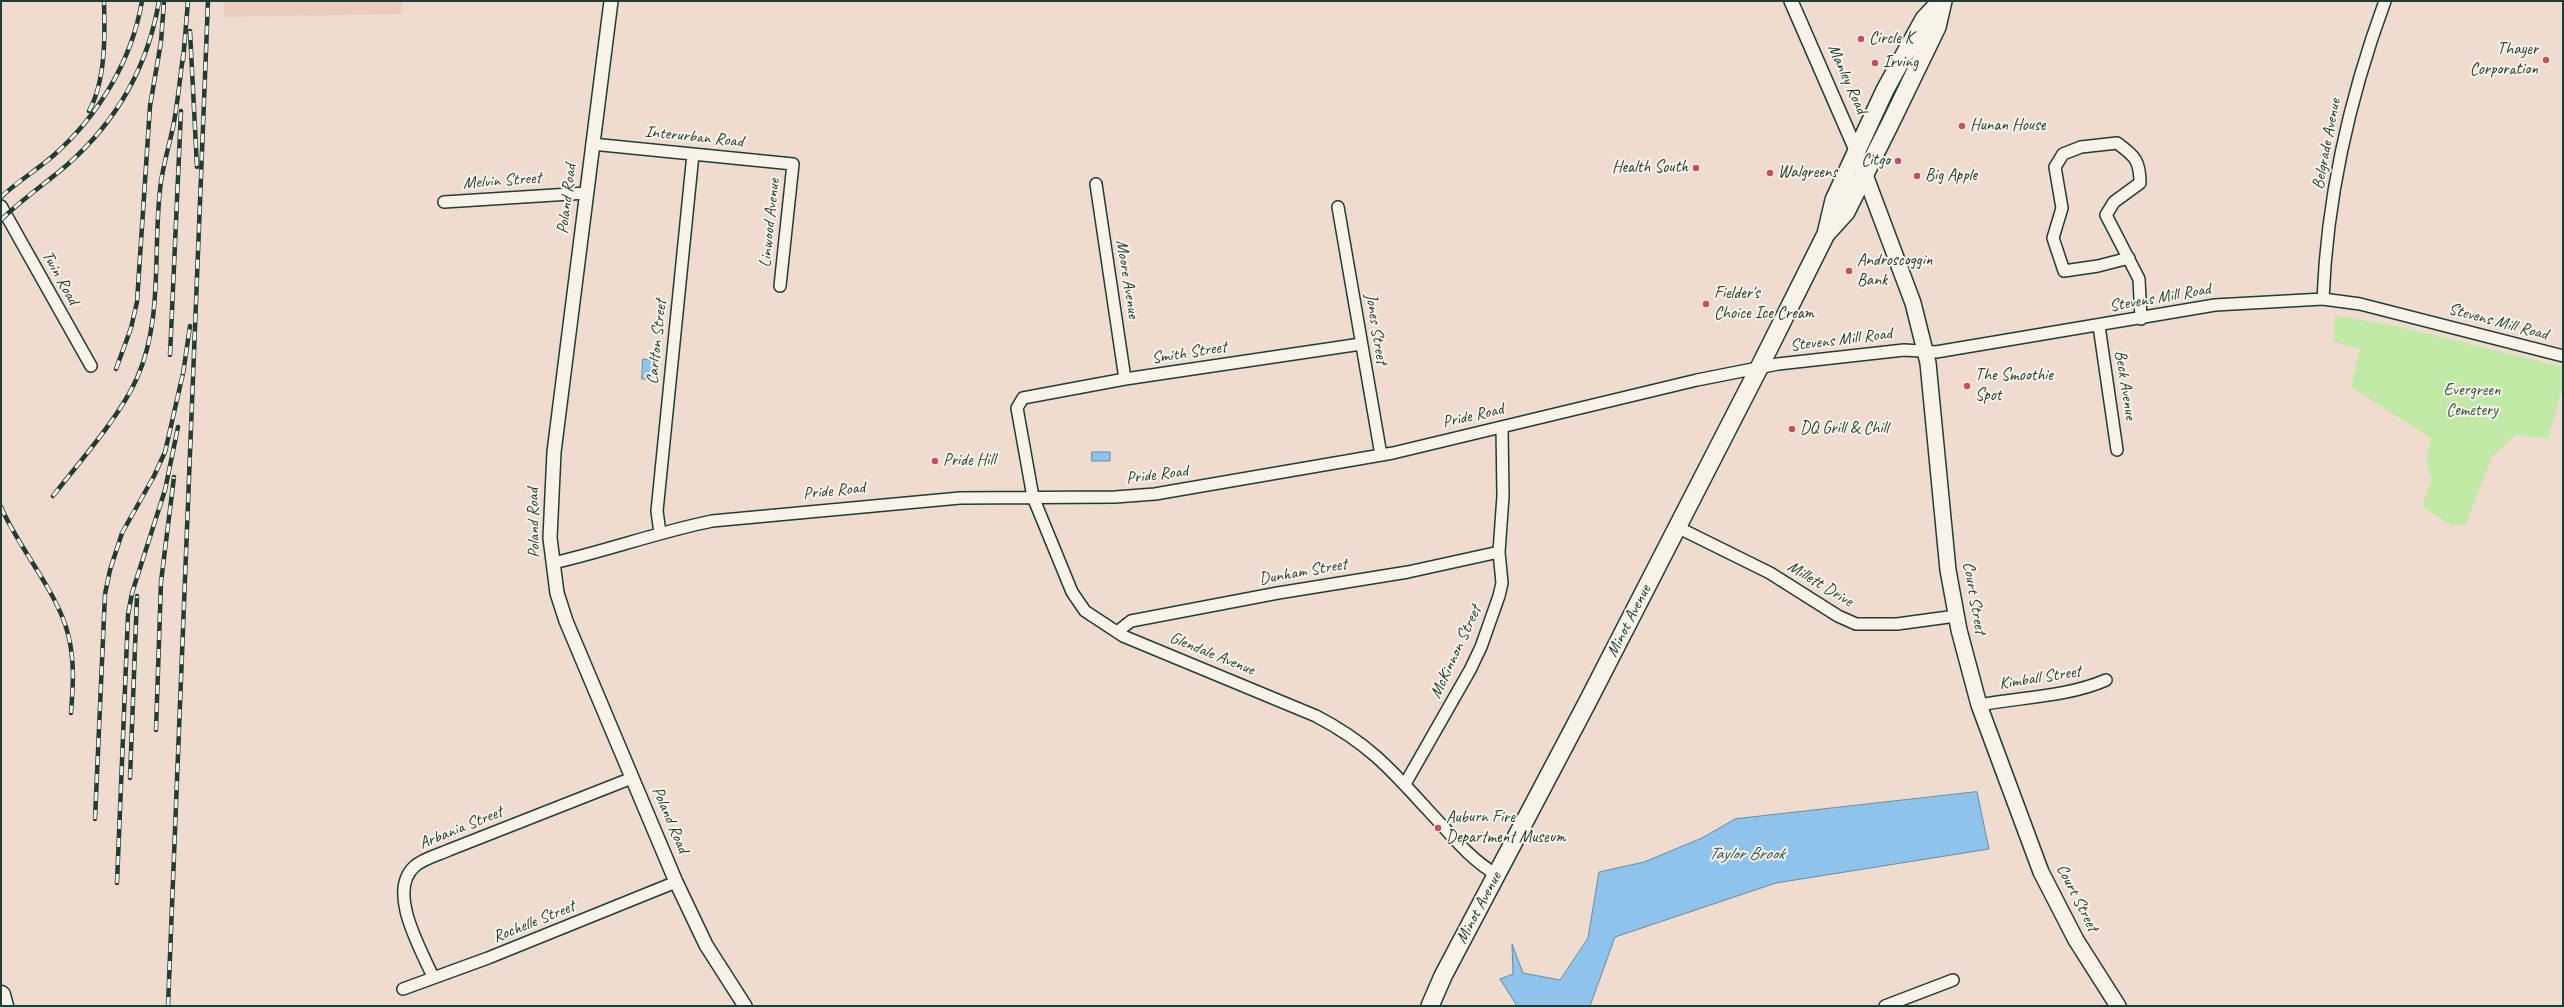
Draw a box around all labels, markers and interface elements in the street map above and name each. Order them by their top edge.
place label: Circle K [1869,29,1913,49]
marker: Circle K [1856,34,1866,44]
place label: Thayer Corporation [2470,40,2538,80]
street label: Manley Road [1823,41,1871,117]
place label: Irving [1883,53,1918,73]
marker: Thayer Corporation [2541,55,2551,65]
marker: Irving [1870,58,1880,68]
street label: Belgrade Avenue [2308,97,2346,191]
place label: Hunan House [1970,116,2045,136]
marker: Hunan House [1957,121,1967,131]
street label: Interurban Road [644,122,744,152]
place label: Citgo [1861,151,1890,171]
marker: Citgo [1893,156,1903,166]
place label: Health South [1612,158,1688,178]
street label: Poland Road [553,163,581,235]
marker: Health South [1691,163,1701,173]
place label: Walgreens [1778,163,1837,183]
place label: Big Apple [1925,166,1977,186]
street label: Melvin Street [462,168,542,194]
marker: Walgreens [1765,168,1775,178]
marker: Big Apple [1912,171,1922,181]
street label: Linwood Avenue [755,178,785,268]
street label: Moore Avenue [1111,238,1143,320]
street label: Twin Road [37,247,83,309]
place label: Androscoggin Bank [1857,251,1932,291]
marker: Androscoggin Bank [1844,266,1854,276]
street label: Stevens Mill Road [2108,279,2212,317]
place label: Fielder's Choice Ice Cream [1714,284,1814,324]
street label: Jones Street [1360,292,1392,366]
street label: Carlton Street [642,299,672,385]
marker: Fielder's Choice Ice Cream [1701,299,1711,309]
street label: Stevens Mill Road [2446,299,2550,345]
street label: Stevens Mill Road [1789,324,1893,356]
street label: Smith Street [1150,337,1228,369]
street label: Beck Avenue [2109,349,2141,421]
place label: The Smoothie Spot [1975,366,2053,406]
marker: The Smoothie Spot [1962,381,1972,391]
park label: Evergreen Cemetery [2444,381,2500,421]
street label: Pride Road [1440,399,1506,433]
place label: DQ Grill & Chill [1800,419,1888,439]
marker: DQ Grill & Chill [1787,424,1797,434]
place label: Pride Hill [943,451,995,471]
marker: Pride Hill [930,456,940,466]
street label: Pride Road [1125,461,1189,489]
street label: Pride Road [802,478,866,504]
street label: Poland Road [523,488,545,558]
street label: Dunham Street [1257,554,1349,590]
street label: Millett Drive [1784,557,1856,611]
street label: Court Street [1958,560,1990,636]
street label: Minot Avenue [1602,582,1656,660]
street label: McKinnon Street [1426,602,1486,702]
street label: Glendale Avenue [1167,628,1257,680]
street label: Kimball Street [1998,661,2082,695]
street label: Poland Road [647,784,693,856]
street label: Arbania Street [416,802,506,854]
place label: Auburn Fire Department Museum [1446,808,1565,848]
marker: Auburn Fire Department Museum [1433,823,1443,833]
water label: Taylor Brook [1708,843,1784,865]
street label: Court Street [2051,861,2103,935]
street label: Minot Avenue [1452,869,1506,947]
street label: Rochelle Street [490,896,578,948]

